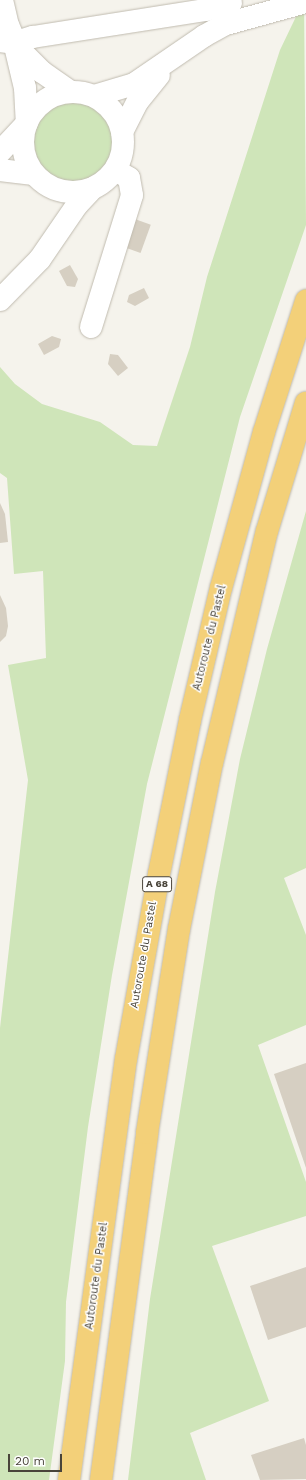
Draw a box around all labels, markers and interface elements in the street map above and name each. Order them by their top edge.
street label: Autoroute du Pastel [191,584,229,692]
road number: A 68 [141,876,173,892]
street label: Autoroute du Pastel [128,901,160,1009]
street label: Autoroute du Pastel [83,1222,111,1330]
scale bar [10,1446,64,1472]
text: 20 m [15,1454,45,1468]

